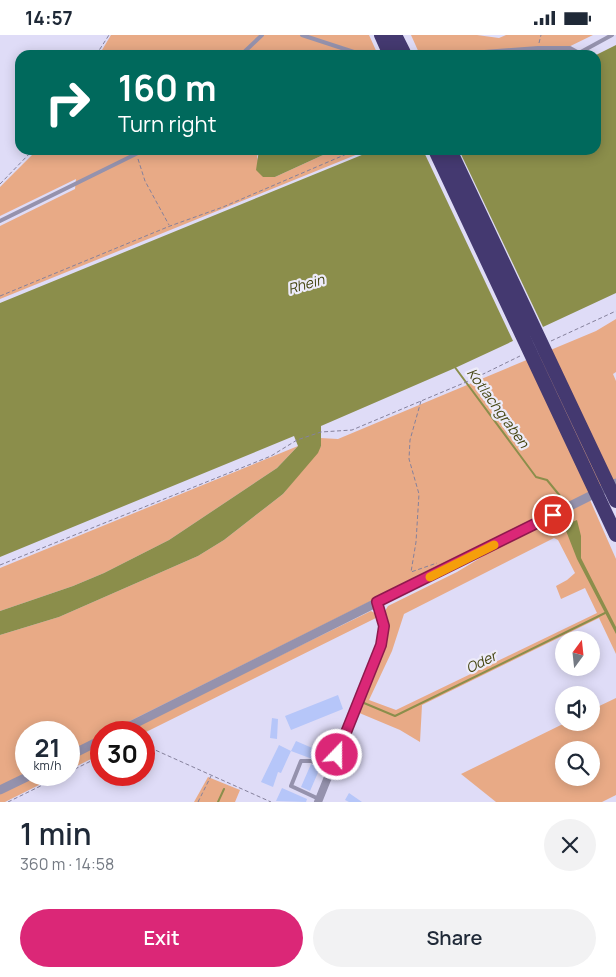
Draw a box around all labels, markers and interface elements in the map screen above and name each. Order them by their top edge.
text: 14:57 [25,5,73,31]
text: 160 m [118,64,217,112]
icon: right [35,70,100,135]
text: Turn right [118,109,216,139]
water label: Rhein [285,269,327,298]
water label: Kotlachgraben [463,364,534,452]
pin [532,494,574,536]
icon: arrive [539,501,567,529]
north arrow [555,631,600,676]
map controls [555,631,600,786]
water label: Oder [462,645,501,677]
button: sound [555,686,600,731]
speed limit sign: 30 [90,721,155,786]
position arrow [310,728,362,780]
text: 21 [35,730,60,765]
button: search [555,741,600,786]
text: km/h [34,757,61,774]
text: 1 min [20,813,92,854]
button: close [544,819,596,871]
text: 360 m · 14:58 [20,853,114,875]
button: Exit [20,909,303,967]
button: Share [313,909,596,967]

